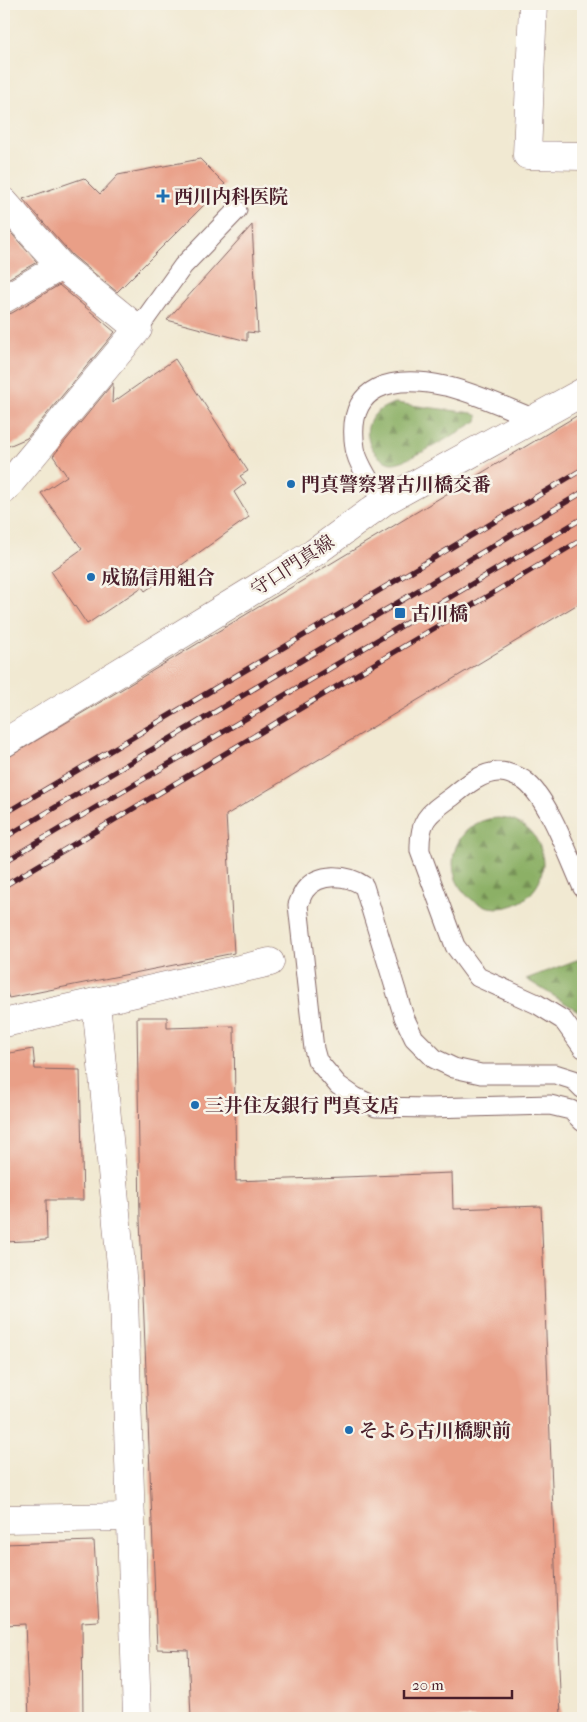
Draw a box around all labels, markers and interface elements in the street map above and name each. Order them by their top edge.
place label: 西川内科医院 [174,186,288,208]
marker: 西川内科医院 [156,189,170,203]
place label: 門真警察署古川橋交番 [301,474,491,496]
marker: 門真警察署古川橋交番 [285,478,297,490]
street label: 守口門真線 [247,531,338,601]
place label: 成協信用組合 [101,567,215,589]
marker: 成協信用組合 [85,571,97,583]
place label: 古川橋 [411,603,468,625]
marker: 古川橋 [393,606,407,620]
place label: 三井住友銀行 門真支店 [205,1095,399,1117]
marker: 三井住友銀行 門真支店 [189,1099,201,1111]
place label: そよら古川橋駅前 [359,1420,511,1442]
marker: そよら古川橋駅前 [343,1424,355,1436]
scale bar [404,1667,512,1699]
text: 20 m [412,1676,444,1694]

